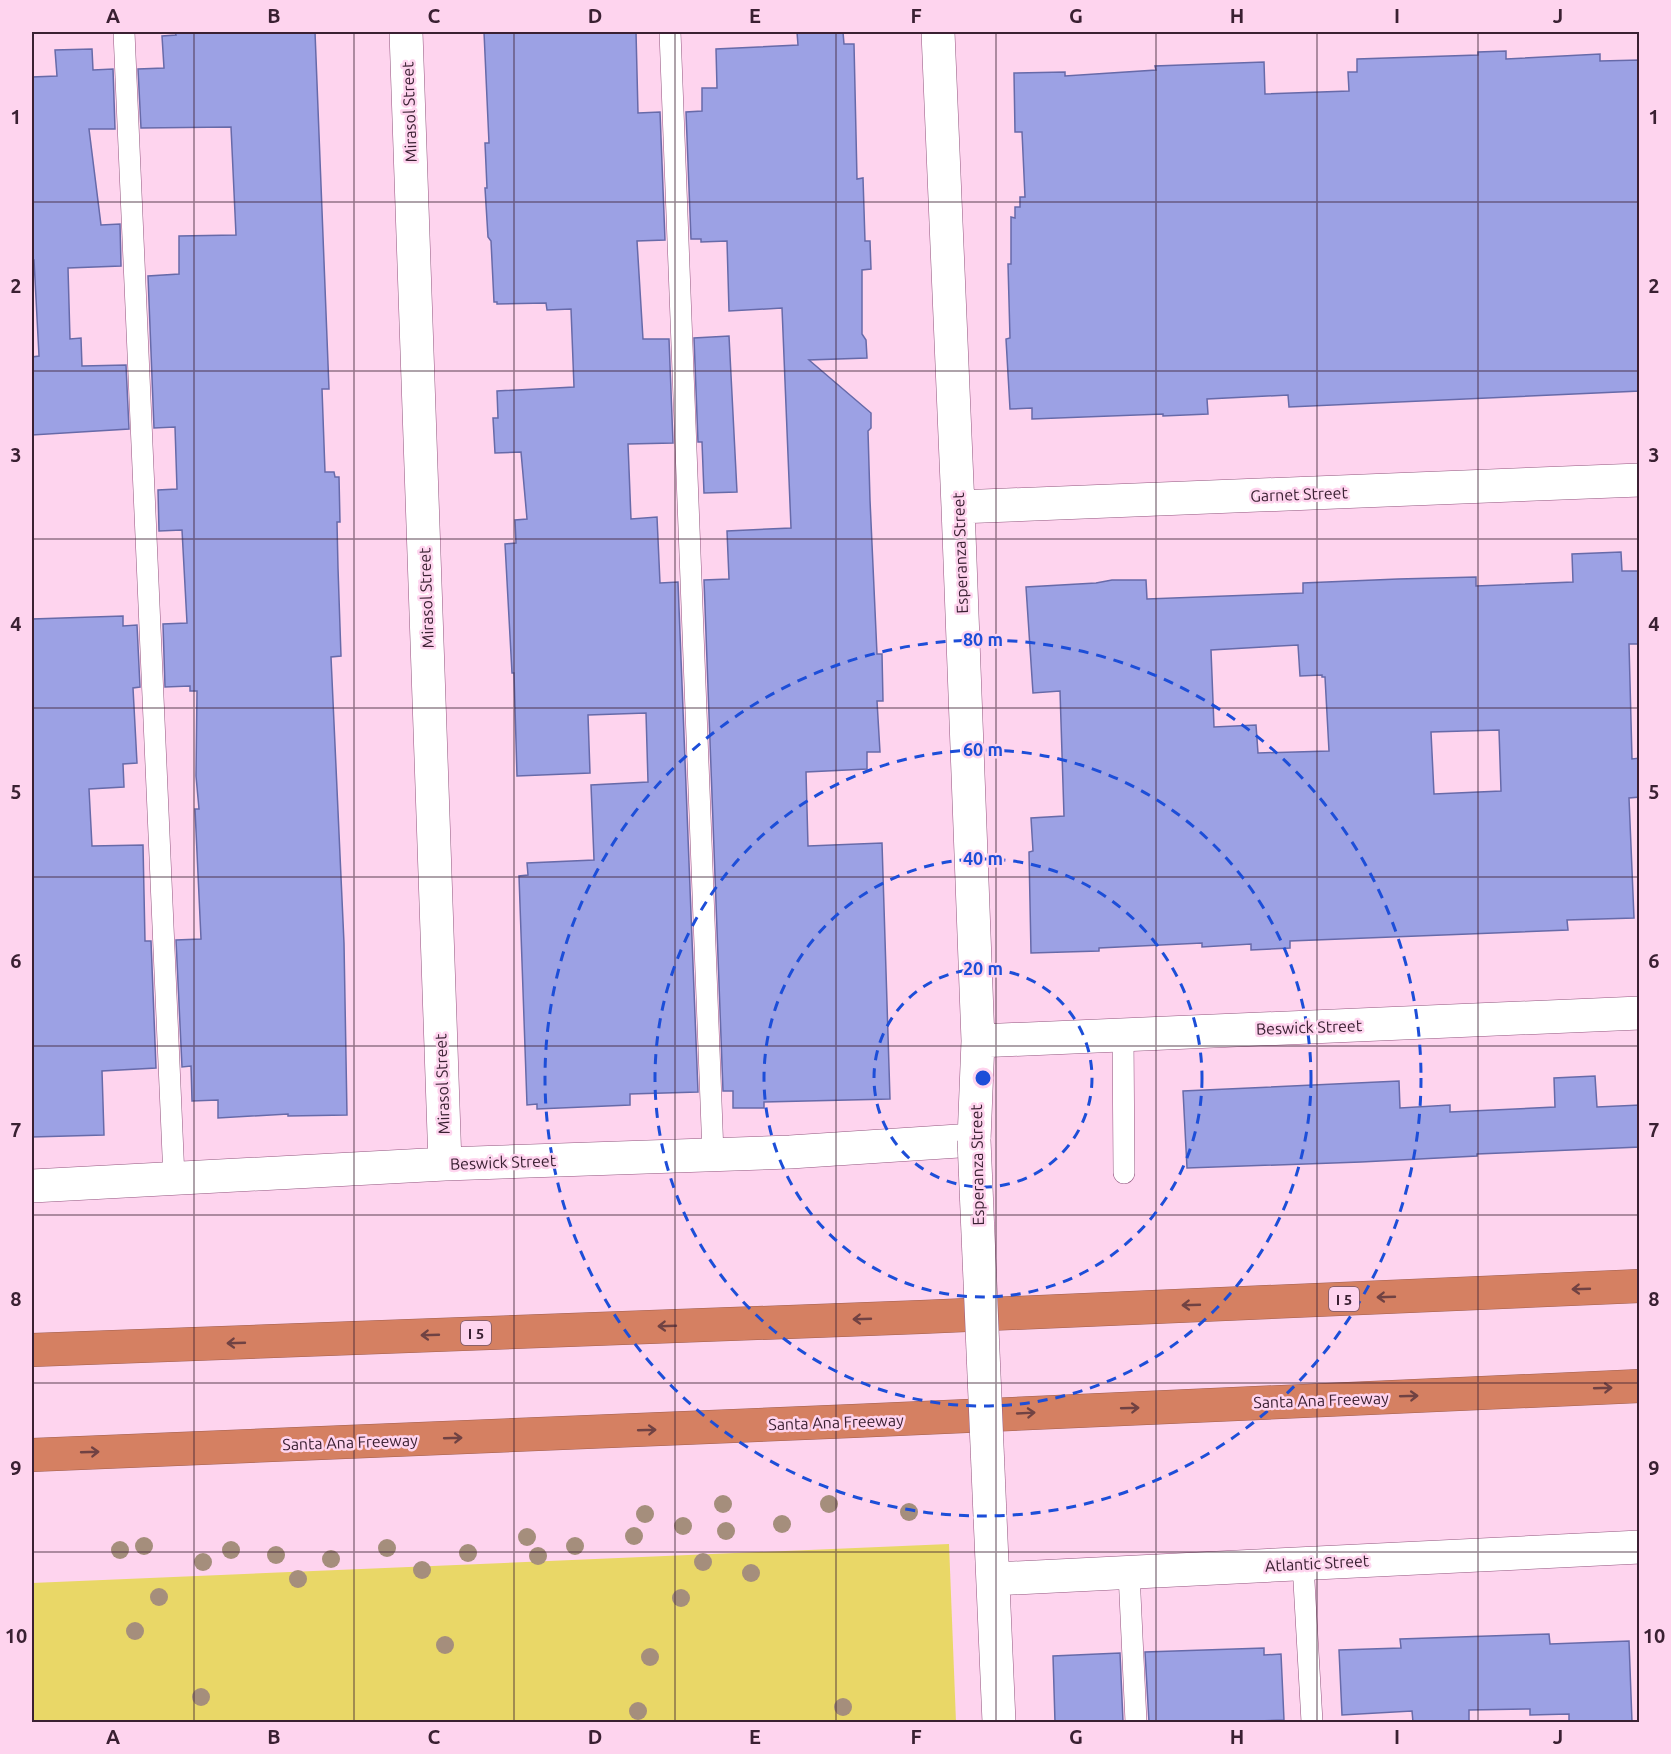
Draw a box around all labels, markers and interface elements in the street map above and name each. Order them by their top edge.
text: A [106,4,120,27]
text: B [267,4,281,27]
text: C [428,4,441,27]
text: D [588,4,602,27]
text: E [749,4,761,27]
text: F [910,4,922,27]
text: G [1069,4,1083,27]
text: H [1230,4,1244,27]
text: I [1394,4,1400,27]
text: J [1553,4,1563,27]
street label: Mirasol Street [398,61,420,163]
text: 1 [10,105,22,128]
text: 1 [1648,105,1660,128]
text: 2 [10,274,22,297]
text: 2 [1648,274,1660,297]
text: 3 [10,443,22,466]
text: 3 [1648,443,1660,466]
street label: Garnet Street [1250,483,1349,505]
street label: Esperanza Street [949,491,971,614]
street label: Mirasol Street [415,547,437,649]
text: 4 [10,612,22,635]
text: 4 [1648,612,1660,635]
text: 80 m [963,629,1003,649]
text: 60 m [963,739,1003,759]
text: 5 [10,780,22,803]
text: 5 [1648,780,1660,803]
text: 40 m [963,848,1003,868]
text: 6 [10,949,22,972]
text: 6 [1648,949,1660,972]
text: 20 m [963,958,1003,978]
street label: Beswick Street [1256,1016,1363,1038]
street label: Mirasol Street [431,1033,453,1135]
centre of rings [973,1068,993,1088]
street label: Esperanza Street [967,1103,987,1226]
text: 7 [10,1118,22,1141]
text: 7 [1648,1118,1660,1141]
street label: Beswick Street [450,1151,557,1173]
one-way arrow [1572,1283,1592,1294]
text: 8 [10,1287,22,1310]
road number: I 5 [1329,1287,1359,1311]
text: 8 [1648,1287,1660,1310]
one-way arrow [1377,1291,1397,1302]
one-way arrow [1182,1300,1202,1311]
one-way arrow [853,1313,873,1324]
road number: I 5 [461,1321,491,1345]
one-way arrow [658,1321,678,1332]
one-way arrow [421,1330,441,1341]
one-way arrow [226,1337,246,1348]
one-way arrow [1593,1382,1613,1393]
street label: Santa Ana Freeway [1253,1389,1389,1411]
one-way arrow [1398,1391,1418,1402]
one-way arrow [1119,1403,1139,1414]
one-way arrow [1015,1408,1035,1419]
street label: Santa Ana Freeway [768,1411,904,1433]
one-way arrow [637,1424,657,1435]
street label: Santa Ana Freeway [282,1431,418,1453]
one-way arrow [442,1432,462,1443]
one-way arrow [79,1447,99,1458]
text: 9 [10,1456,22,1479]
text: 9 [1648,1456,1660,1479]
street label: Atlantic Street [1264,1551,1370,1575]
text: 10 [5,1624,27,1647]
text: 10 [1643,1624,1665,1647]
text: A [106,1725,120,1748]
text: B [267,1725,281,1748]
text: C [428,1725,441,1748]
text: D [588,1725,602,1748]
text: E [749,1725,761,1748]
text: F [910,1725,922,1748]
text: G [1069,1725,1083,1748]
text: H [1230,1725,1244,1748]
text: I [1394,1725,1400,1748]
text: J [1553,1725,1563,1748]

